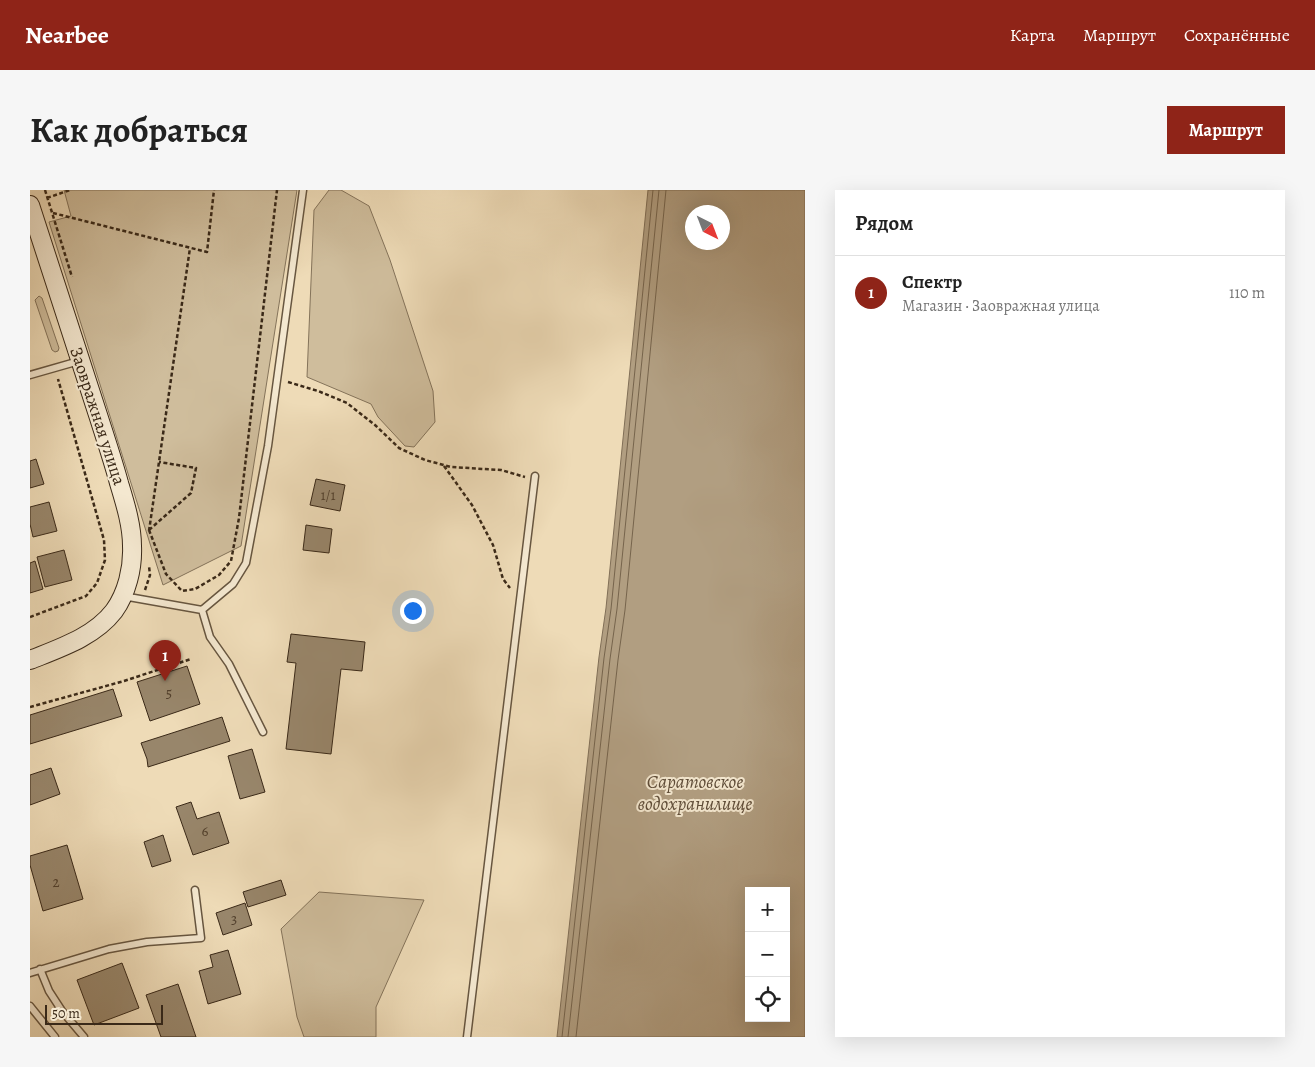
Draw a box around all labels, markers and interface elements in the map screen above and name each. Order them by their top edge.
text: Nearbee [25,19,109,51]
text: Карта [1010,23,1055,47]
text: Маршрут [1083,23,1156,47]
text: Сохранённые [1184,23,1290,47]
text: Как добраться [30,106,248,154]
button: Маршрут [1167,106,1285,154]
north arrow [685,205,730,250]
text: Рядом [855,209,913,237]
text: Спектр [902,269,962,295]
text: 1 [868,282,874,304]
text: 110 m [1229,282,1265,304]
text: Магазин · Заовражная улица [902,295,1100,317]
street label: Заовражная улица [64,344,132,489]
house number: 1/1 [320,485,336,505]
your location [400,598,426,624]
pin: 1 [149,640,181,681]
house number: 5 [166,683,172,703]
water label: Саратовское водохранилище [638,769,752,817]
house number: 6 [202,821,209,841]
house number: 2 [52,872,60,892]
map controls [745,887,790,1022]
button: + [745,887,790,932]
house number: 3 [231,909,237,929]
button: − [745,932,790,977]
button: locate [745,977,790,1022]
scale bar [45,1002,162,1025]
text: 50 m [52,1004,80,1023]

